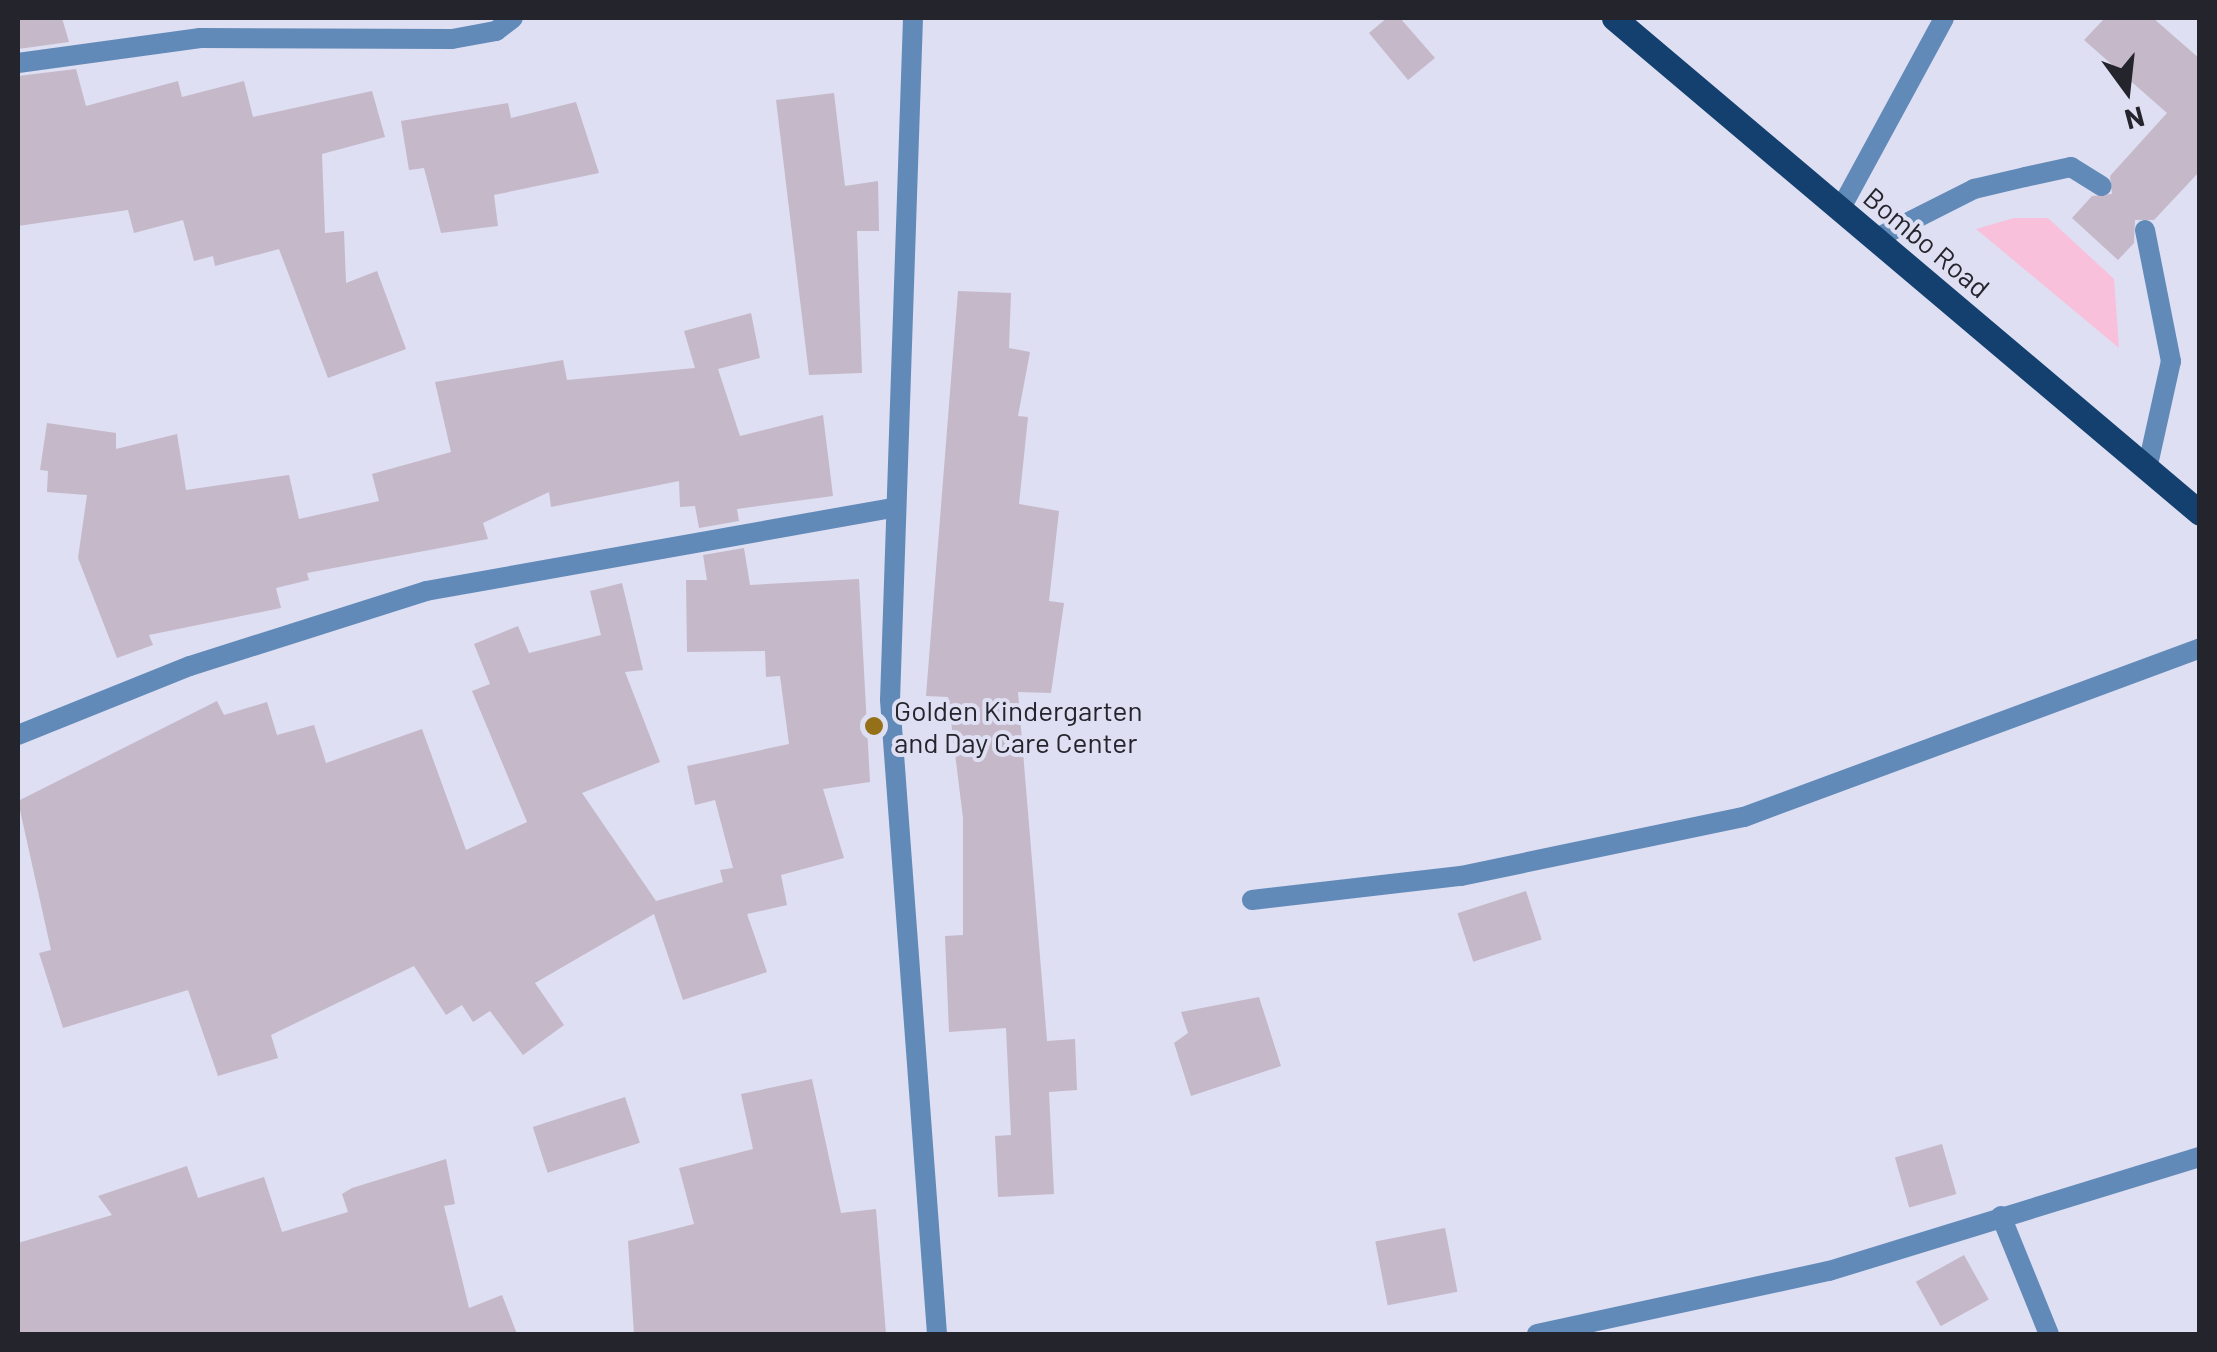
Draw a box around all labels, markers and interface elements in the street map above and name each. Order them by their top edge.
north arrow [2077,40,2177,140]
text: N [2121,100,2148,138]
street label: Bombo Road [1857,180,1997,304]
place label: Golden Kindergarten and Day Care Center [894,693,1143,759]
marker: Golden Kindergarten and Day Care Center [863,715,885,737]

